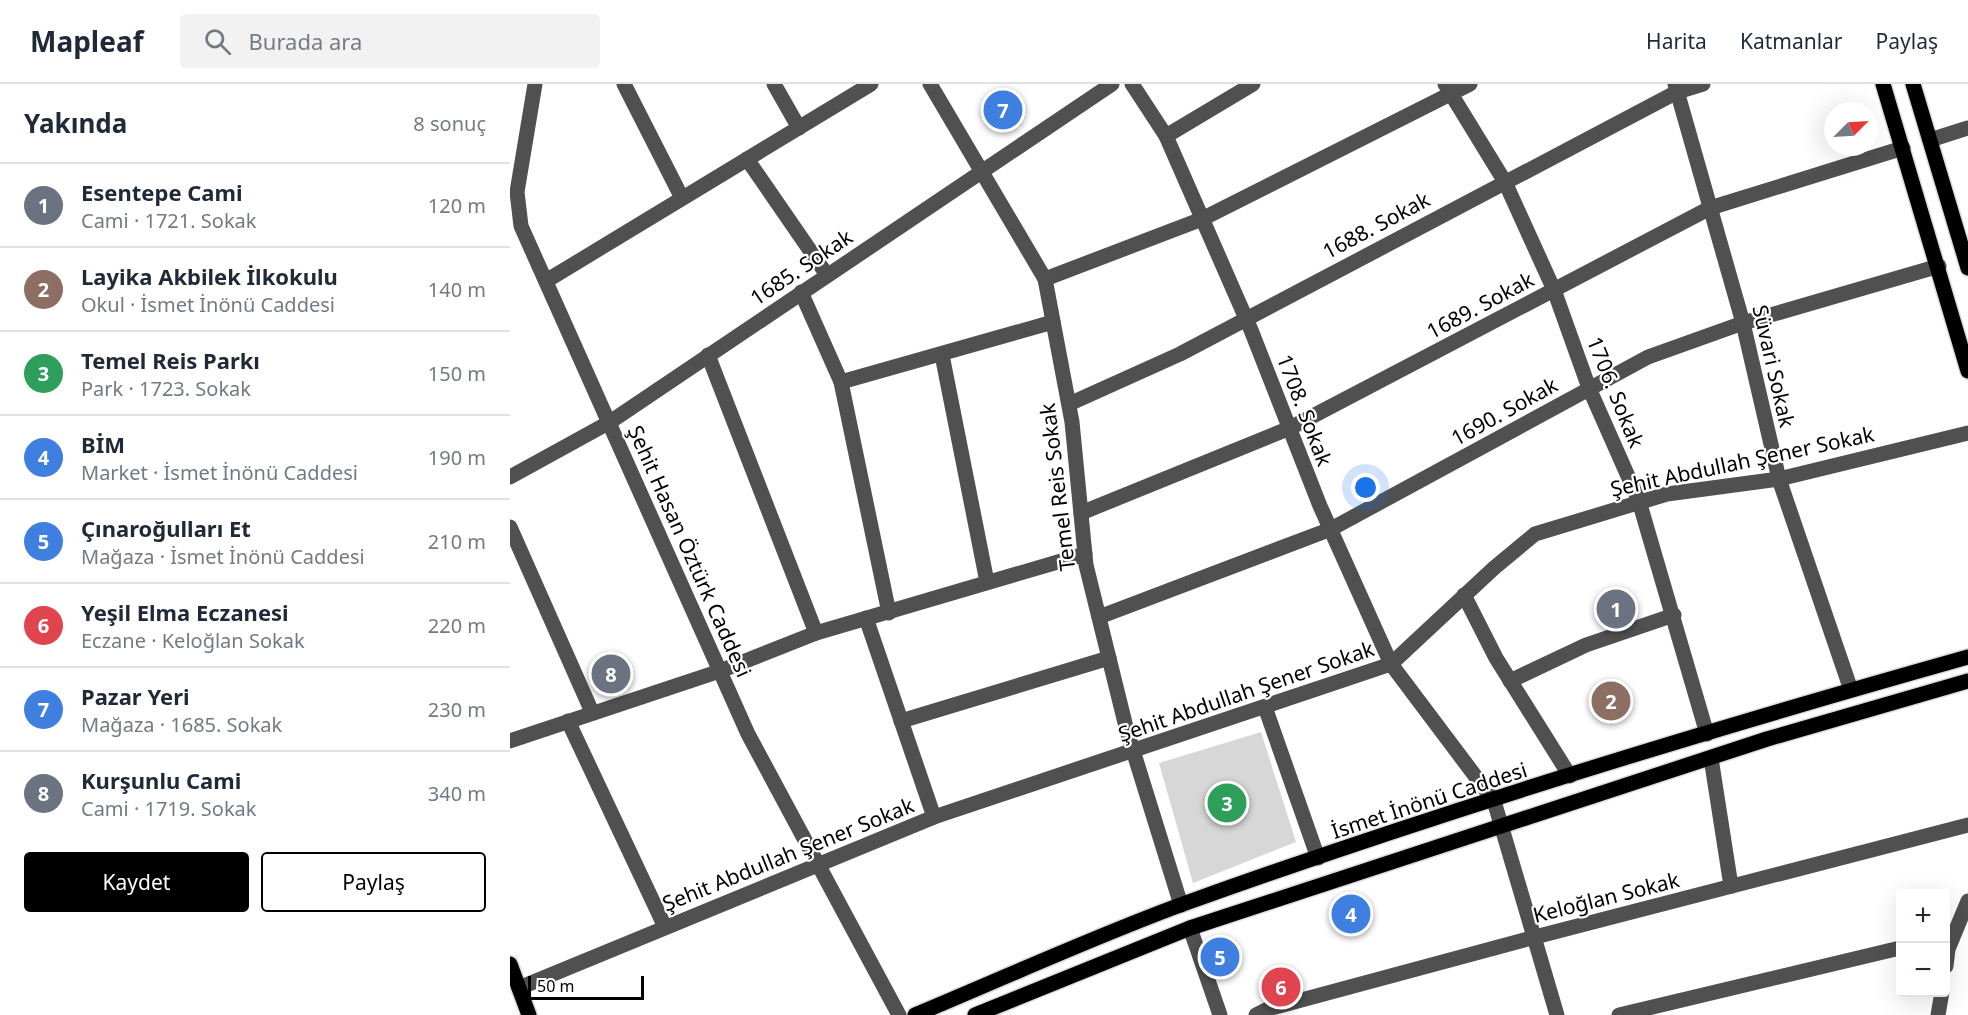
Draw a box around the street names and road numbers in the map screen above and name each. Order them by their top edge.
street label: 1688. Sokak [1318,185,1435,265]
street label: 1685. Sokak [744,222,858,311]
street label: 1689. Sokak [1422,265,1539,345]
street label: Süvari Sokak [1746,302,1802,431]
street label: 1706. Sokak [1581,332,1651,452]
street label: 1708. Sokak [1271,350,1339,471]
street label: 1690. Sokak [1446,370,1563,452]
street label: Temel Reis Sokak [1033,401,1081,572]
street label: Şehit Abdullah Şener Sokak [1608,419,1877,503]
street label: Şehit Hasan Öztürk Caddesi [622,421,758,681]
street label: Şehit Abdullah Şener Sokak [1114,634,1378,748]
street label: İsmet İnönü Caddesi [1328,755,1530,845]
street label: Şehit Abdullah Şener Sokak [658,790,919,917]
street label: Keloğlan Sokak [1530,865,1683,929]

